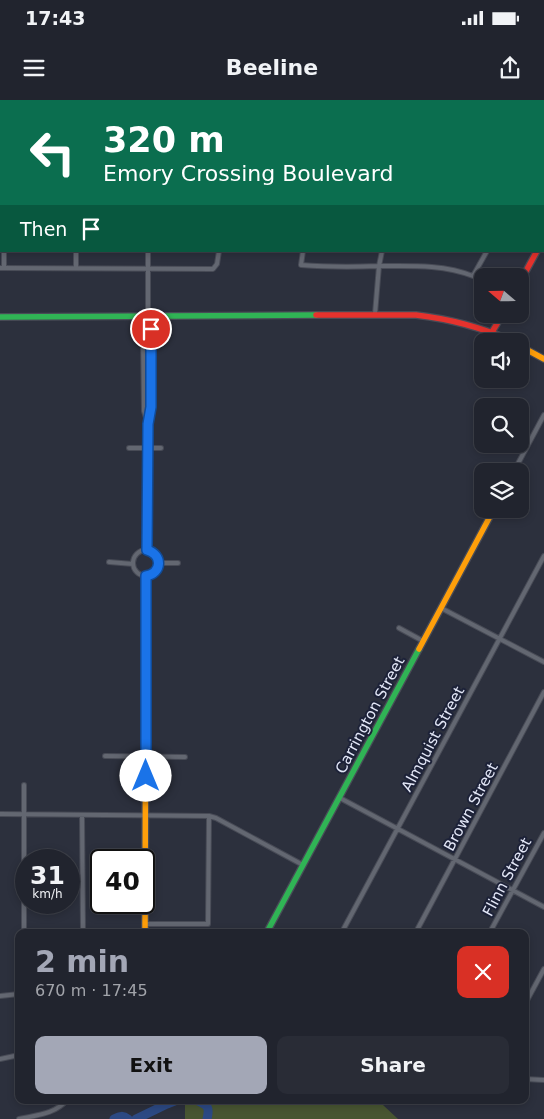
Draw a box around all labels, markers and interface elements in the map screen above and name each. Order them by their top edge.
text: 17:43 [25,7,85,29]
icon: menu [20,54,48,82]
icon: share [496,54,524,82]
text: Beeline [226,55,318,80]
icon: left [20,120,85,185]
text: 320 m [103,120,225,160]
text: Emory Crossing Boulevard [103,161,393,186]
icon: arrive [77,215,105,243]
text: Then [20,218,67,240]
north arrow [474,268,529,322]
map controls [474,268,529,518]
pin [130,308,172,350]
icon: arrive [137,315,165,343]
button: sound [474,333,529,388]
button: search [474,398,529,453]
button: layers [474,463,529,518]
street label: Carrington Street [332,653,408,777]
street label: Almquist Street [398,683,468,795]
position arrow [119,749,171,801]
street label: Brown Street [440,760,502,854]
street label: Flinn Street [479,835,535,919]
speed limit sign: 40 [90,849,155,914]
text: 31 [30,861,65,890]
text: km/h [32,887,63,901]
text: 2 min [35,944,129,979]
button: close [457,946,509,998]
text: 670 m · 17:45 [35,981,148,1000]
button: Exit [35,1036,267,1094]
button: Share [277,1036,509,1094]

